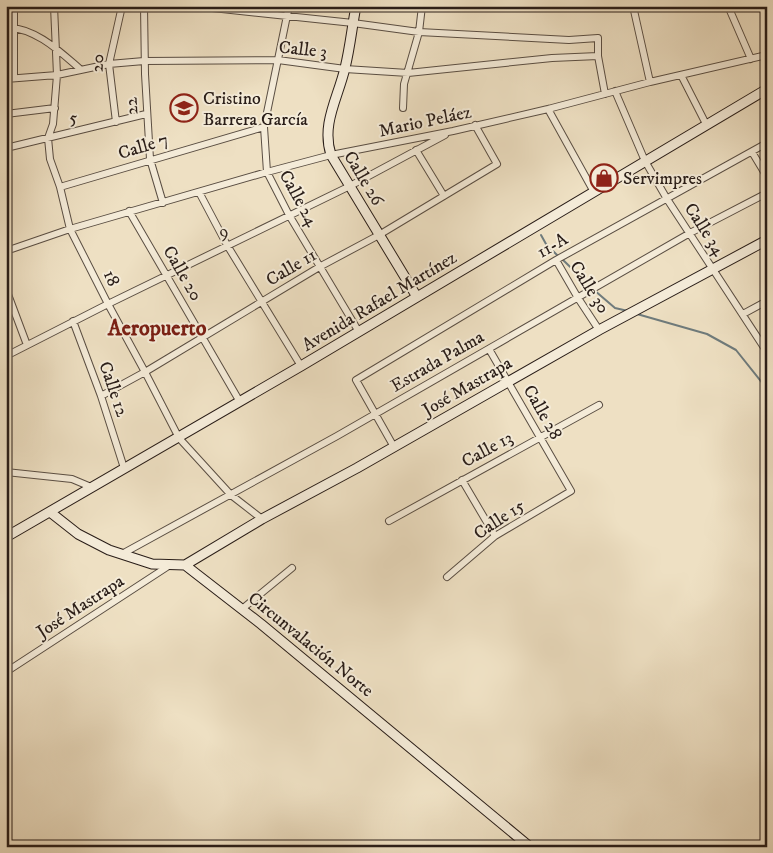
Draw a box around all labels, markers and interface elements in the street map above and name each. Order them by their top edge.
street label: Calle 3 [278,37,328,63]
street label: 20 [87,53,109,73]
place label: Cristino Barrera García [203,88,308,131]
school or university icon: Cristino Barrera García [169,93,199,123]
street label: 22 [121,96,143,115]
street label: Mario Peláez [377,101,474,143]
street label: 5 [66,106,80,130]
street label: Calle 7 [116,129,171,165]
street label: Calle 26 [338,147,388,210]
shop icon: Servimpres [589,163,619,193]
street label: Calle 24 [274,167,323,231]
place label: Servimpres [623,168,702,190]
street label: Calle 34 [679,199,730,261]
street label: 9 [214,220,232,244]
street label: 11-A [533,228,572,263]
street label: Calle 20 [158,242,207,305]
street label: Calle 11 [262,244,321,291]
street label: Avenida Rafael Martínez [298,247,461,357]
street label: Calle 30 [564,257,614,318]
street label: 18 [98,267,124,290]
district label: Aeropuerto [107,315,207,342]
street label: Estrada Palma [387,326,488,397]
street label: José Mastrapa [417,352,517,422]
street label: Calle 12 [93,359,133,420]
street label: Calle 28 [518,381,567,444]
street label: Calle 13 [458,427,517,473]
street label: Calle 15 [470,495,529,545]
street label: José Mastrapa [31,570,129,644]
street label: Circunvalación Norte [243,587,378,702]

